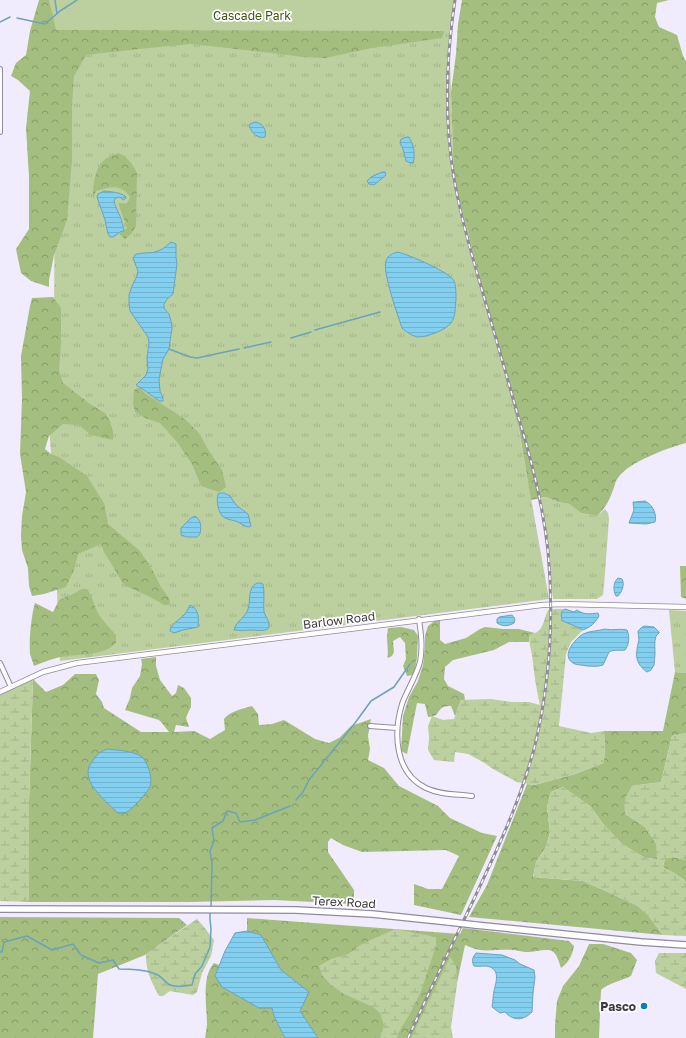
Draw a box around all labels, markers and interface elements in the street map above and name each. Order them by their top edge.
park label: Cascade Park [213,8,291,23]
street label: Barlow Road [302,608,376,632]
street label: Terex Road [312,893,376,911]
place label: Pasco [600,999,636,1014]
marker: Pasco [639,1001,649,1011]

